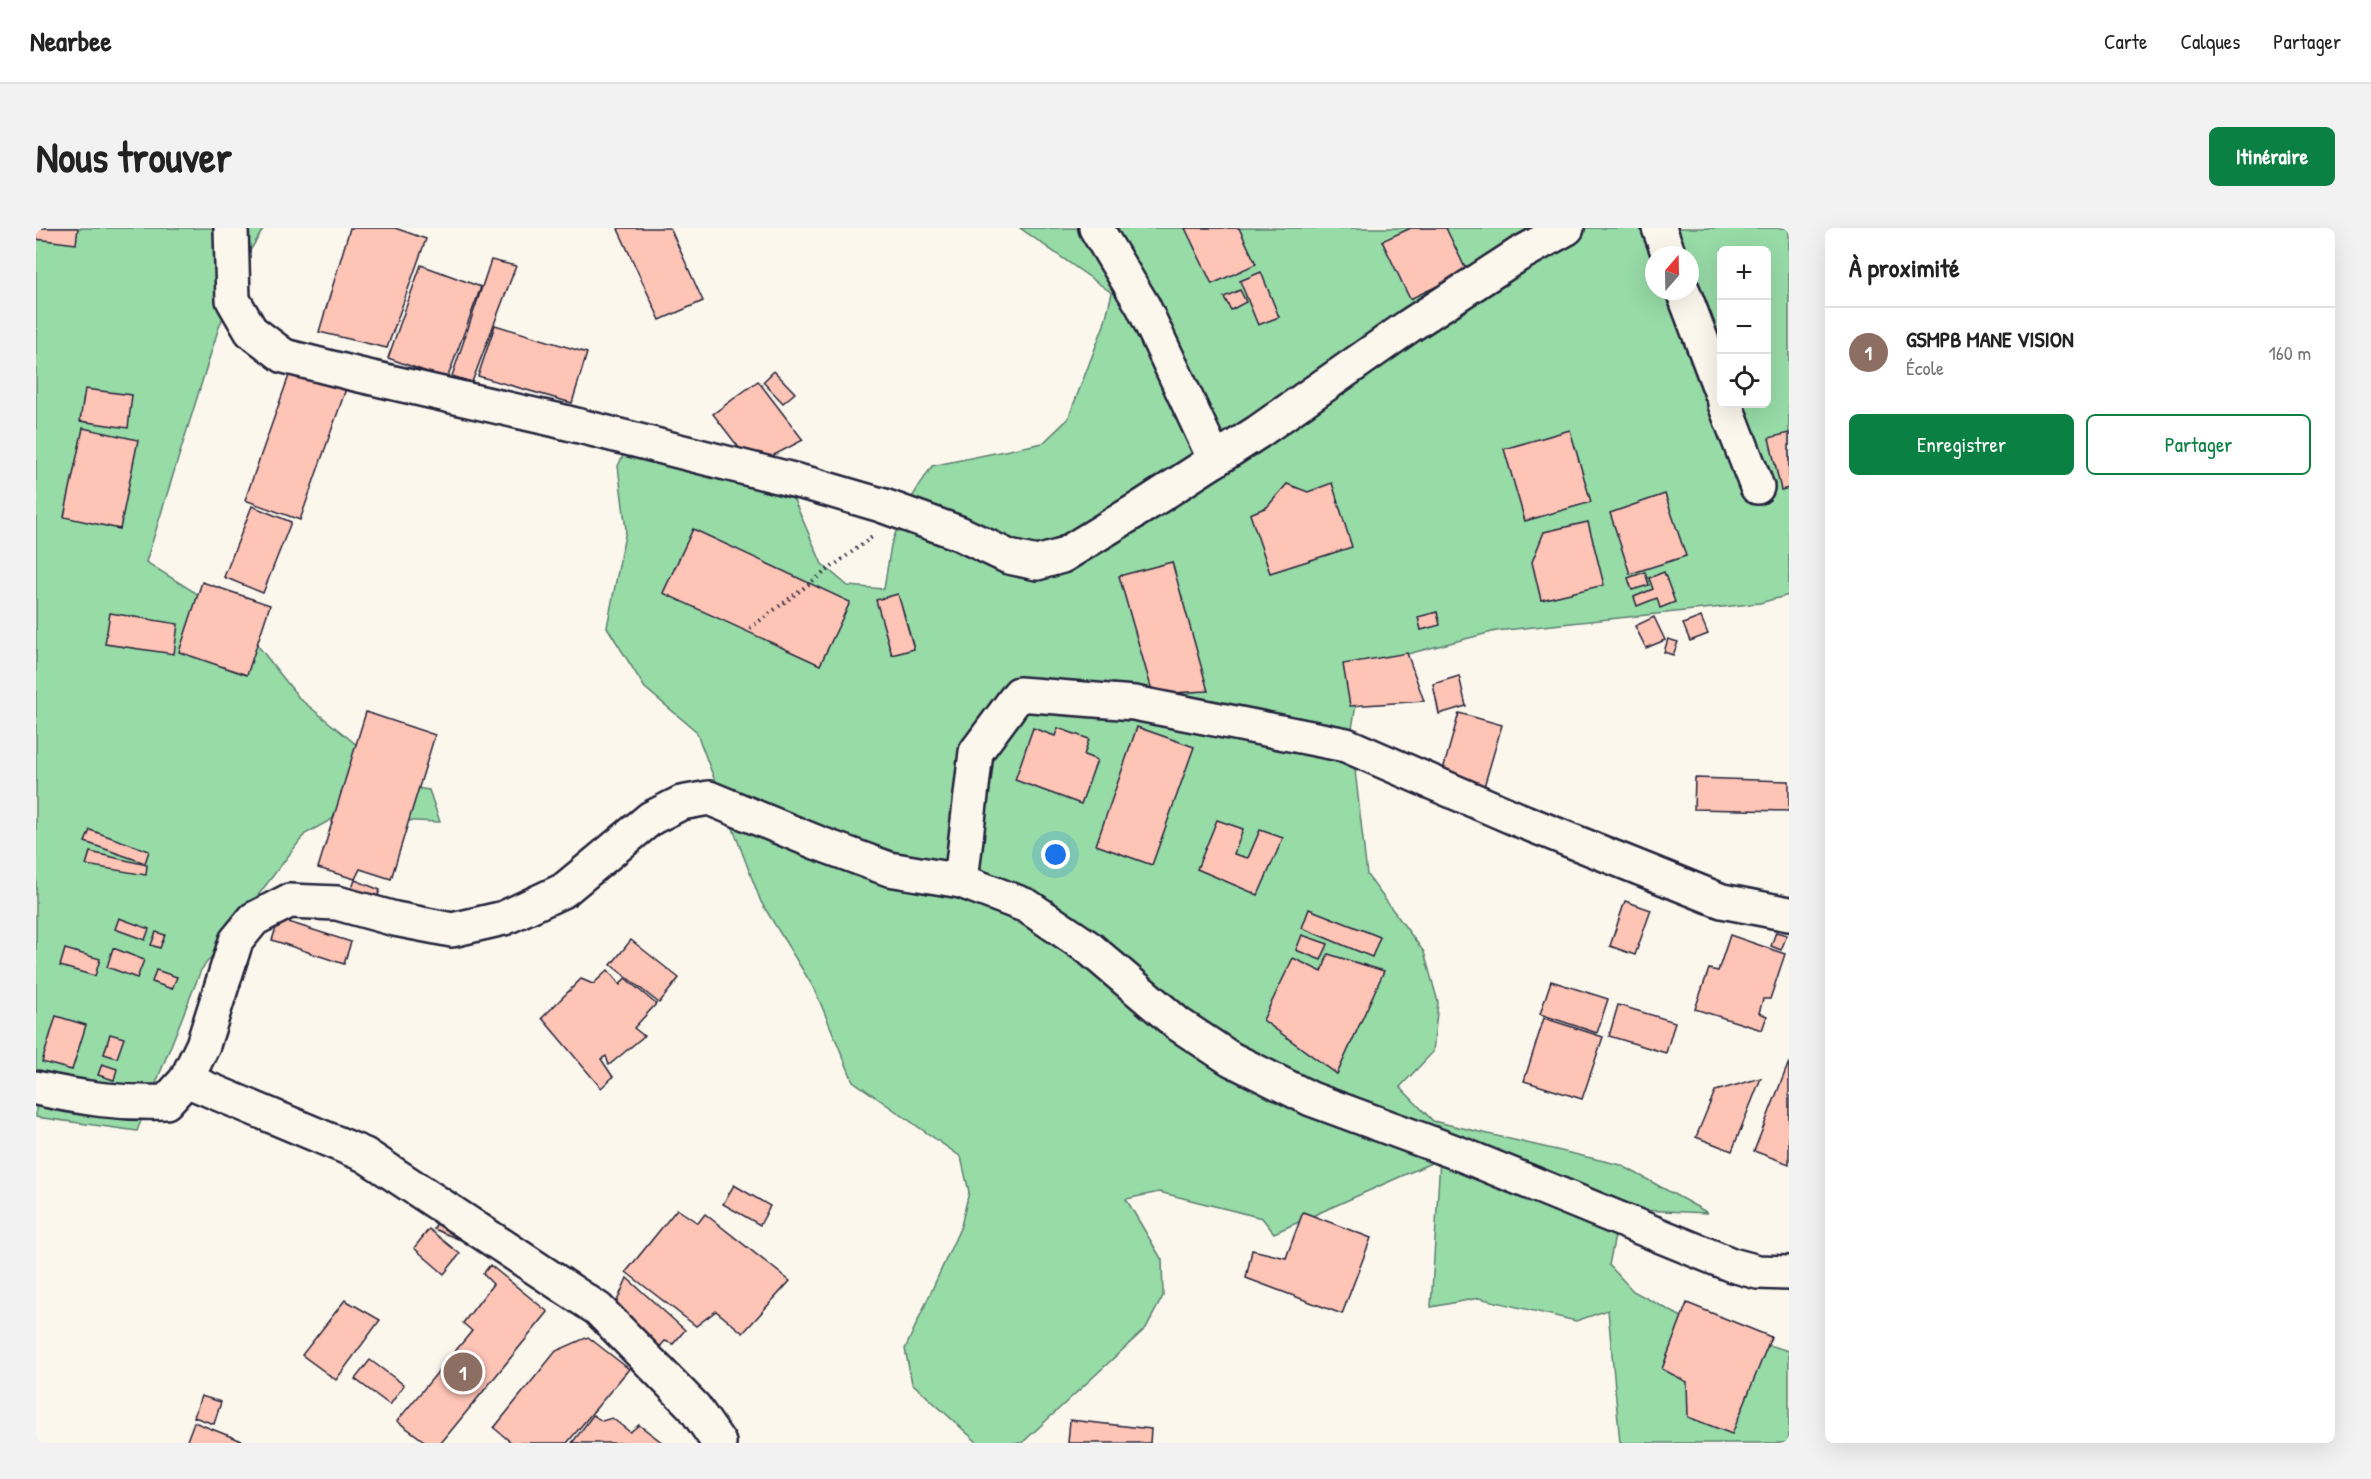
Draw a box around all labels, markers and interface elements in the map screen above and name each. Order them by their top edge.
text: Nearbee [30,22,112,60]
text: Carte [2104,27,2147,56]
text: Calques [2180,27,2240,56]
text: Partager [2273,27,2341,56]
button: Itinéraire [2209,127,2335,186]
text: Nous trouver [36,128,232,185]
north arrow [1645,246,1699,300]
map controls [1717,246,1771,408]
button: + [1717,246,1771,300]
text: À proximité [1849,250,1960,285]
button: − [1717,300,1771,354]
text: GSMPB MANE VISION [1906,324,2074,354]
text: 1 [1865,339,1872,366]
text: 160 m [2269,339,2311,366]
button: locate [1717,354,1771,408]
text: École [1906,354,1944,381]
button: Enregistrer [1849,414,2074,475]
button: Partager [2086,414,2311,475]
your location [1041,840,1070,869]
pin: 1 [444,1350,482,1394]

